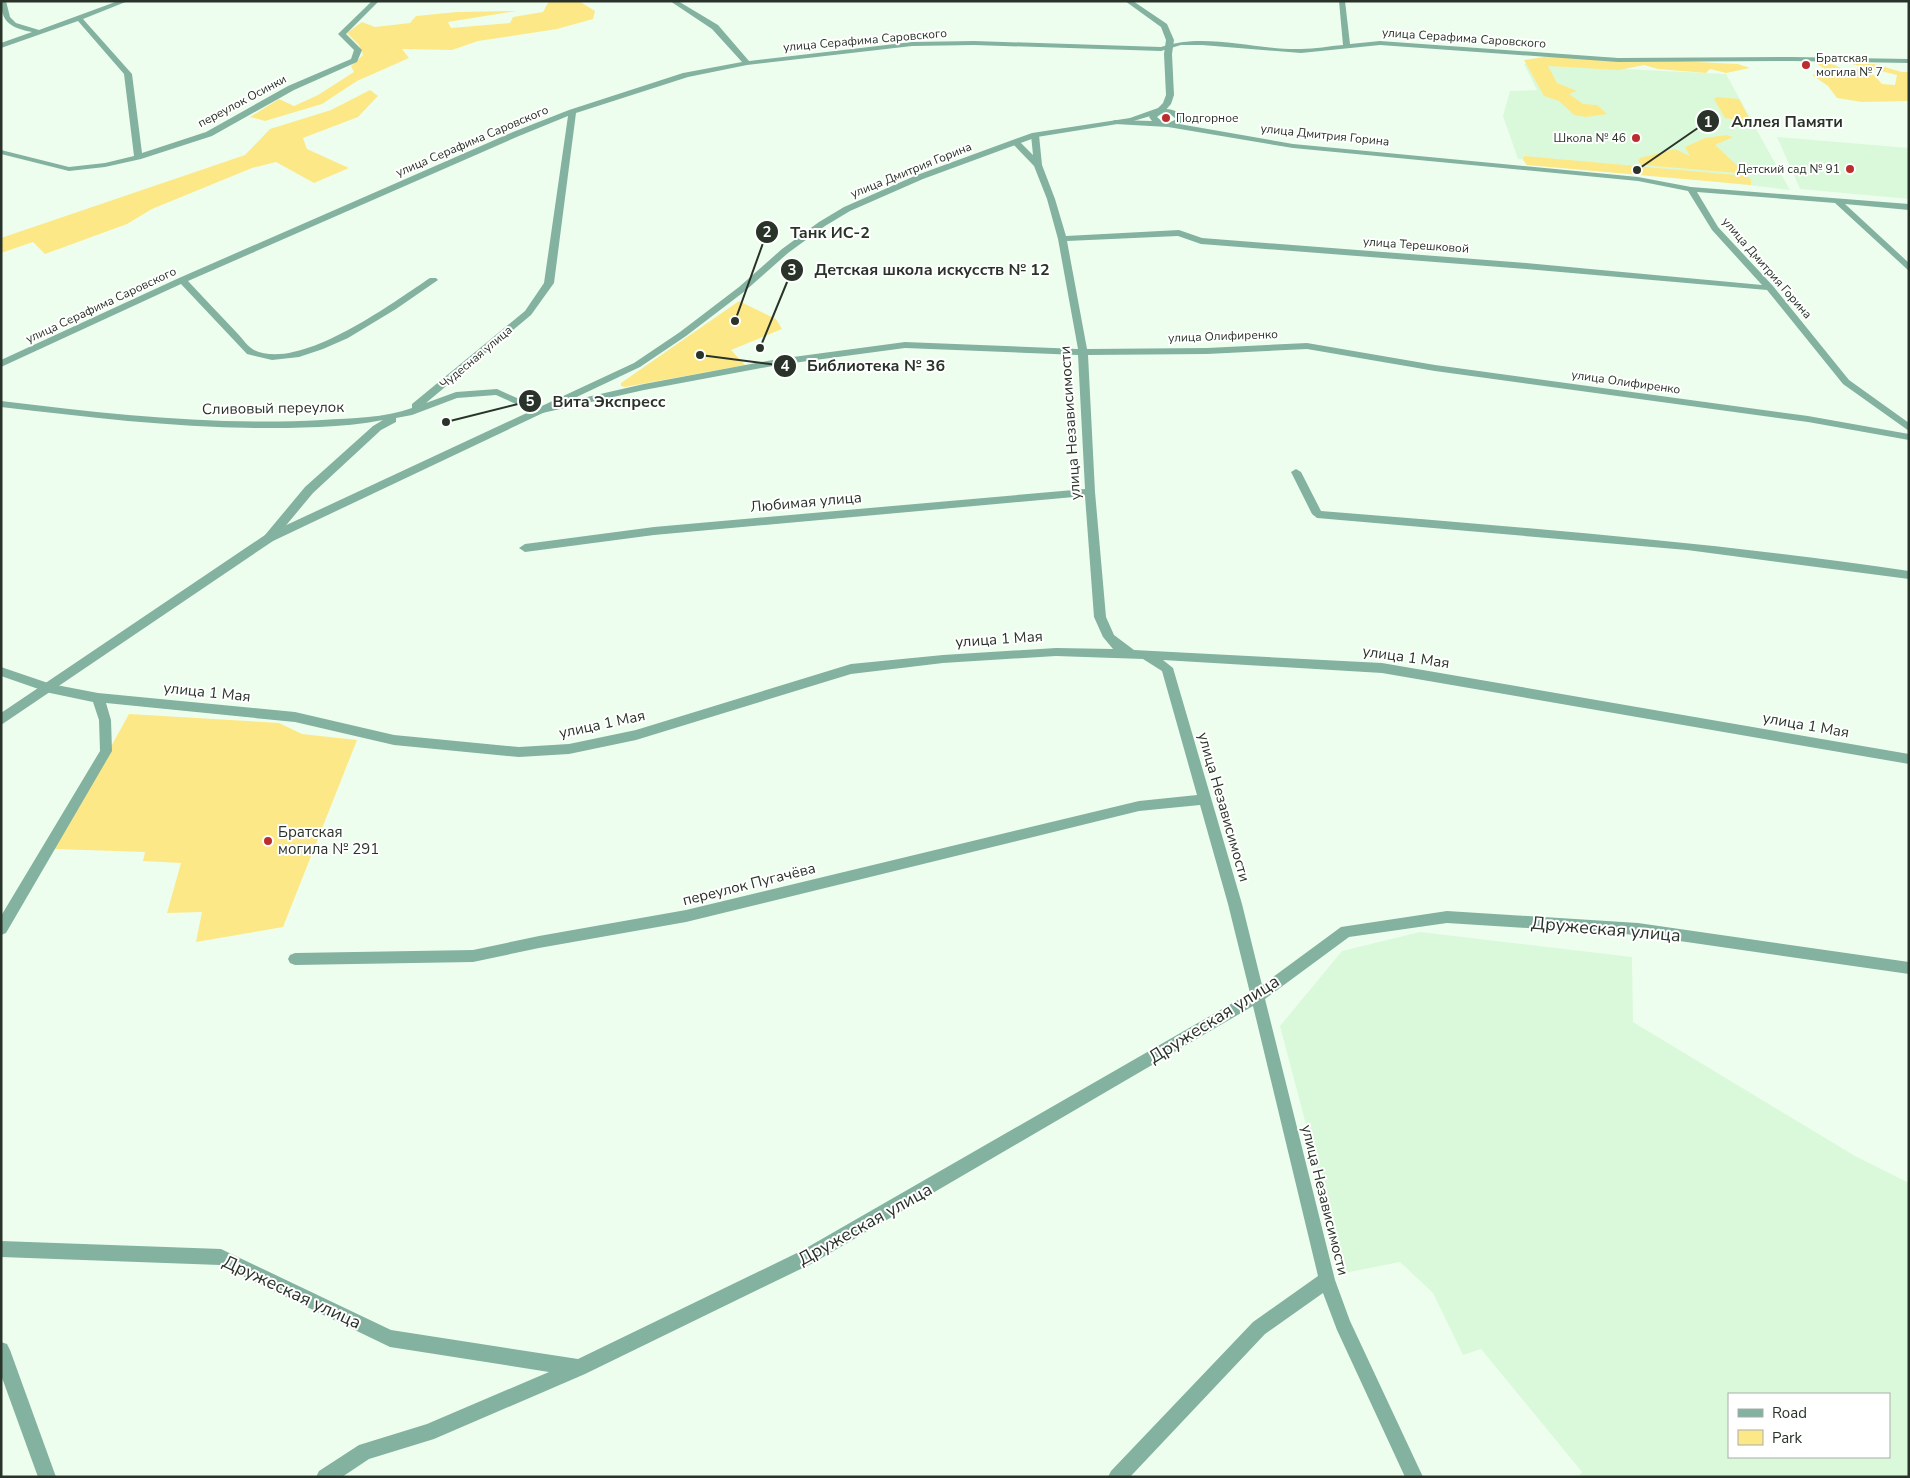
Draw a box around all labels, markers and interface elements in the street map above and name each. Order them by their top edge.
street label: улица Серафима Саровского [1381,24,1547,52]
street label: улица Серафима Саровского [782,25,948,55]
place label: Братская могила № 7 [1816,50,1883,80]
marker: Братская могила № 7 [1800,59,1812,71]
street label: переулок Осинки [195,71,289,131]
street label: улица Серафима Саровского [393,101,551,180]
callout: Аллея Памяти [1696,106,1852,137]
place label: Подгорное [1176,110,1238,126]
text: Аллея Памяти [1731,111,1843,133]
marker: Подгорное [1160,112,1172,124]
text: 1 [1703,112,1713,132]
street label: улица Дмитрия Горина [1260,120,1390,150]
place label: Школа № 46 [1554,130,1626,146]
marker: Школа № 46 [1630,132,1642,144]
street label: улица Дмитрия Горина [848,138,974,202]
place label: Детский сад № 91 [1737,161,1840,177]
marker: Детский сад № 91 [1844,163,1856,175]
street label: улица Дмитрия Горина [1719,214,1815,322]
callout: Танк ИС-2 [755,216,880,247]
text: 2 [762,222,772,242]
text: Танк ИС-2 [790,222,870,244]
street label: улица Терешковой [1363,233,1469,257]
callout: Детская школа искусств № 12 [779,254,1059,285]
text: Детская школа искусств № 12 [814,259,1050,281]
text: 3 [787,260,797,280]
street label: улица Серафима Саровского [23,263,179,347]
street label: Чудесная улица [436,322,516,392]
street label: улица Олифиренко [1168,326,1278,346]
street label: улица Независимости [1055,345,1085,501]
callout: Библиотека № 36 [772,350,955,381]
text: Библиотека № 36 [807,355,945,377]
text: 4 [780,356,790,376]
street label: улица Олифиренко [1570,366,1682,398]
callout: Вита Экспресс [517,386,675,417]
text: 5 [525,391,535,411]
text: Вита Экспресс [552,391,666,413]
street label: Сливовый переулок [202,397,344,419]
street label: Любимая улица [750,487,862,517]
street label: улица 1 Мая [955,626,1043,652]
street label: улица 1 Мая [1361,641,1451,673]
street label: улица 1 Мая [162,677,252,707]
street label: улица 1 Мая [557,705,647,743]
street label: улица 1 Мая [1761,708,1851,742]
street label: улица Независимости [1193,730,1255,884]
place label: Братская могила № 291 [278,822,379,859]
marker: Братская могила № 291 [262,835,274,847]
street label: переулок Пугачёва [680,858,818,910]
street label: Дружеская улица [1530,911,1682,947]
street label: Дружеская улица [1144,969,1284,1069]
street label: улица Независимости [1297,1123,1353,1277]
street label: Дружеская улица [794,1177,936,1271]
street label: Дружеская улица [219,1249,365,1335]
legend [1728,1393,1890,1458]
text: Road [1772,1403,1807,1423]
text: Park [1772,1428,1802,1448]

